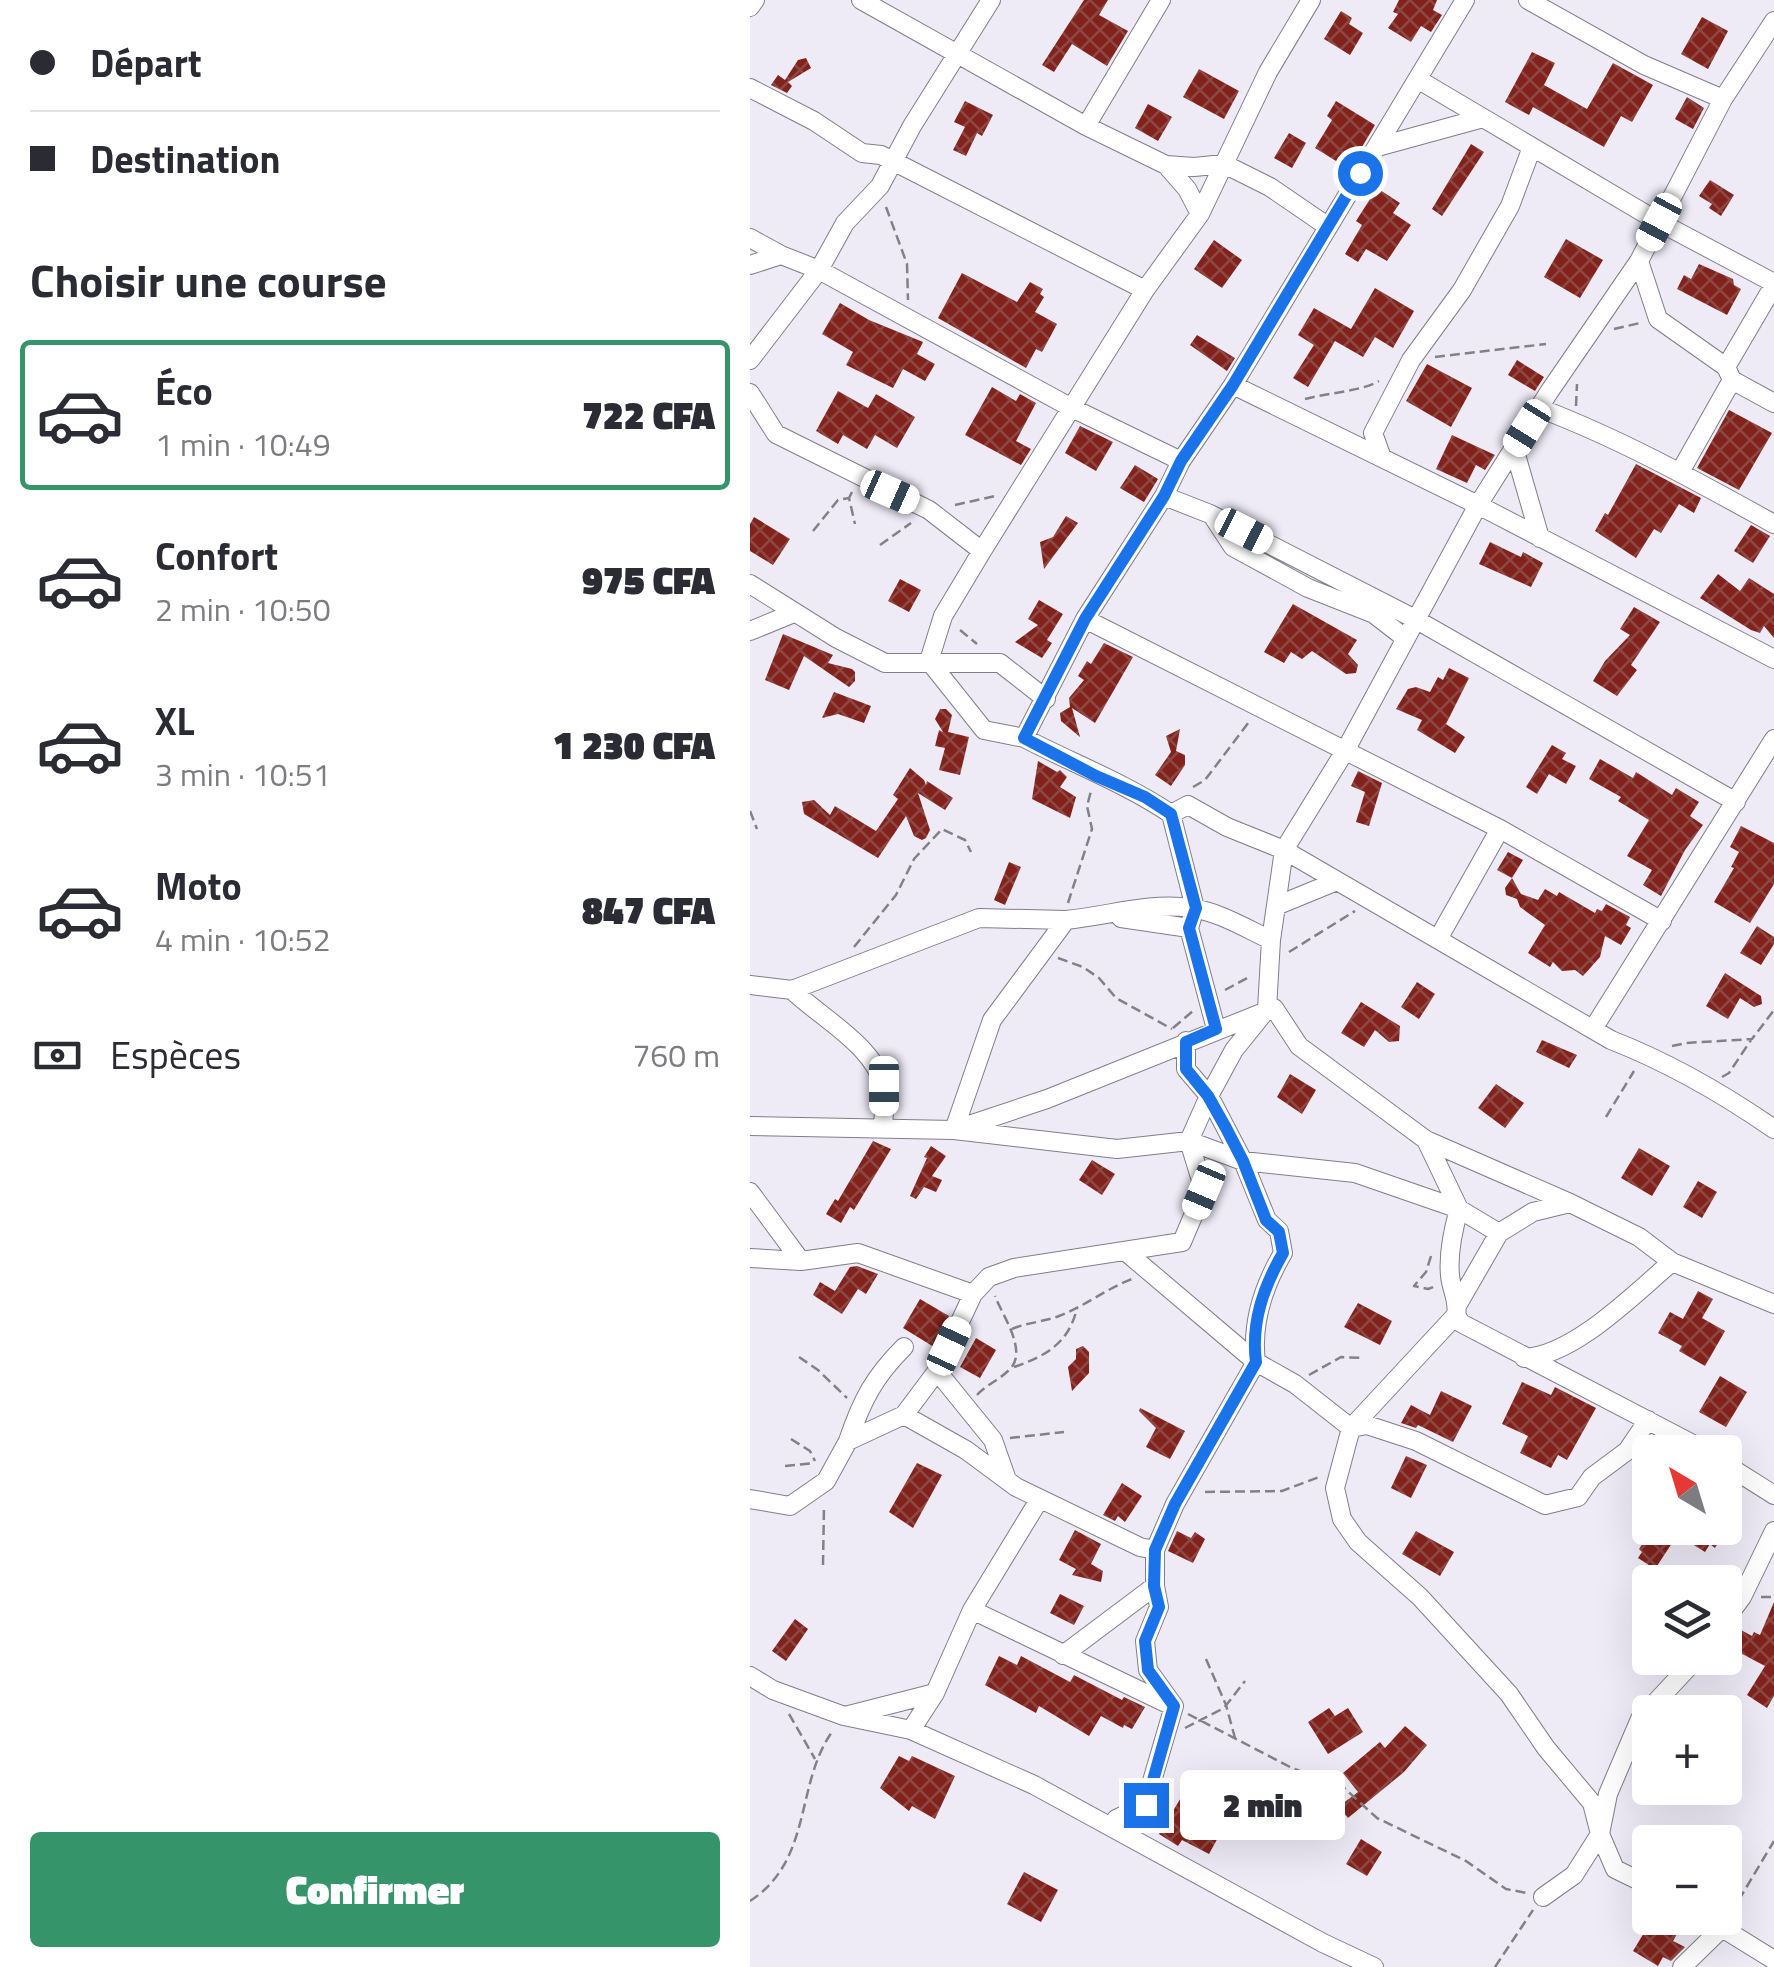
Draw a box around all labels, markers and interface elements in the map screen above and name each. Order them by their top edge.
text: Départ [90,34,202,92]
text: Destination [90,130,281,188]
route start [1338,151,1383,196]
car [1632,188,1686,256]
text: Choisir une course [30,246,387,314]
text: Éco [155,362,213,420]
icon: car [35,370,125,460]
text: 722 CFA [582,386,715,444]
car [1498,395,1556,461]
text: 1 min · 10:49 [155,420,331,468]
car [856,466,924,518]
car [1210,504,1278,558]
text: Confort [155,527,278,585]
icon: car [35,535,125,625]
text: 975 CFA [582,551,715,609]
text: 2 min · 10:50 [155,585,331,633]
text: XL [155,692,195,750]
icon: car [35,700,125,790]
text: 1 230 CFA [553,716,715,774]
text: 3 min · 10:51 [155,750,331,798]
text: Moto [155,857,242,915]
icon: car [35,865,125,955]
text: 847 CFA [582,881,715,939]
text: 4 min · 10:52 [155,915,331,963]
text: Espèces [110,1026,241,1084]
icon: cash [30,1028,85,1083]
text: 760 m [632,1031,720,1079]
car [869,1056,899,1116]
car [1178,1157,1230,1223]
car [923,1312,975,1380]
north arrow [1632,1435,1742,1545]
map controls [1632,1435,1742,1935]
button: layers [1632,1565,1742,1675]
button: + [1632,1695,1742,1805]
callout: 2 min [1181,1770,1346,1840]
text: 2 min [1223,1781,1302,1829]
route end [1124,1783,1169,1828]
button: − [1632,1825,1742,1935]
button: Confirmer [30,1832,720,1947]

